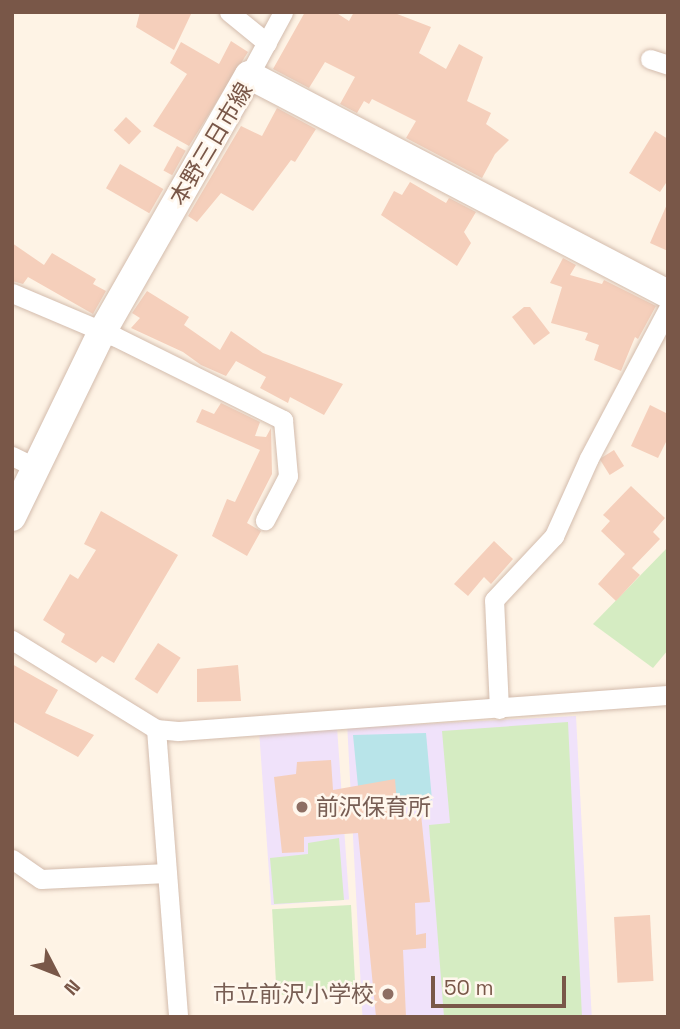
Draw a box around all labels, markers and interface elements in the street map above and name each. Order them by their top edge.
street label: 本野三日市線 [164,78,258,210]
place label: 前沢保育所 [316,793,431,821]
marker: 前沢保育所 [294,799,310,815]
north arrow [21,938,91,1008]
scale bar [435,962,570,1006]
text: N [58,974,86,1000]
text: 50 m [444,974,494,1001]
place label: 市立前沢小学校 [213,980,374,1008]
marker: 市立前沢小学校 [380,986,396,1002]

